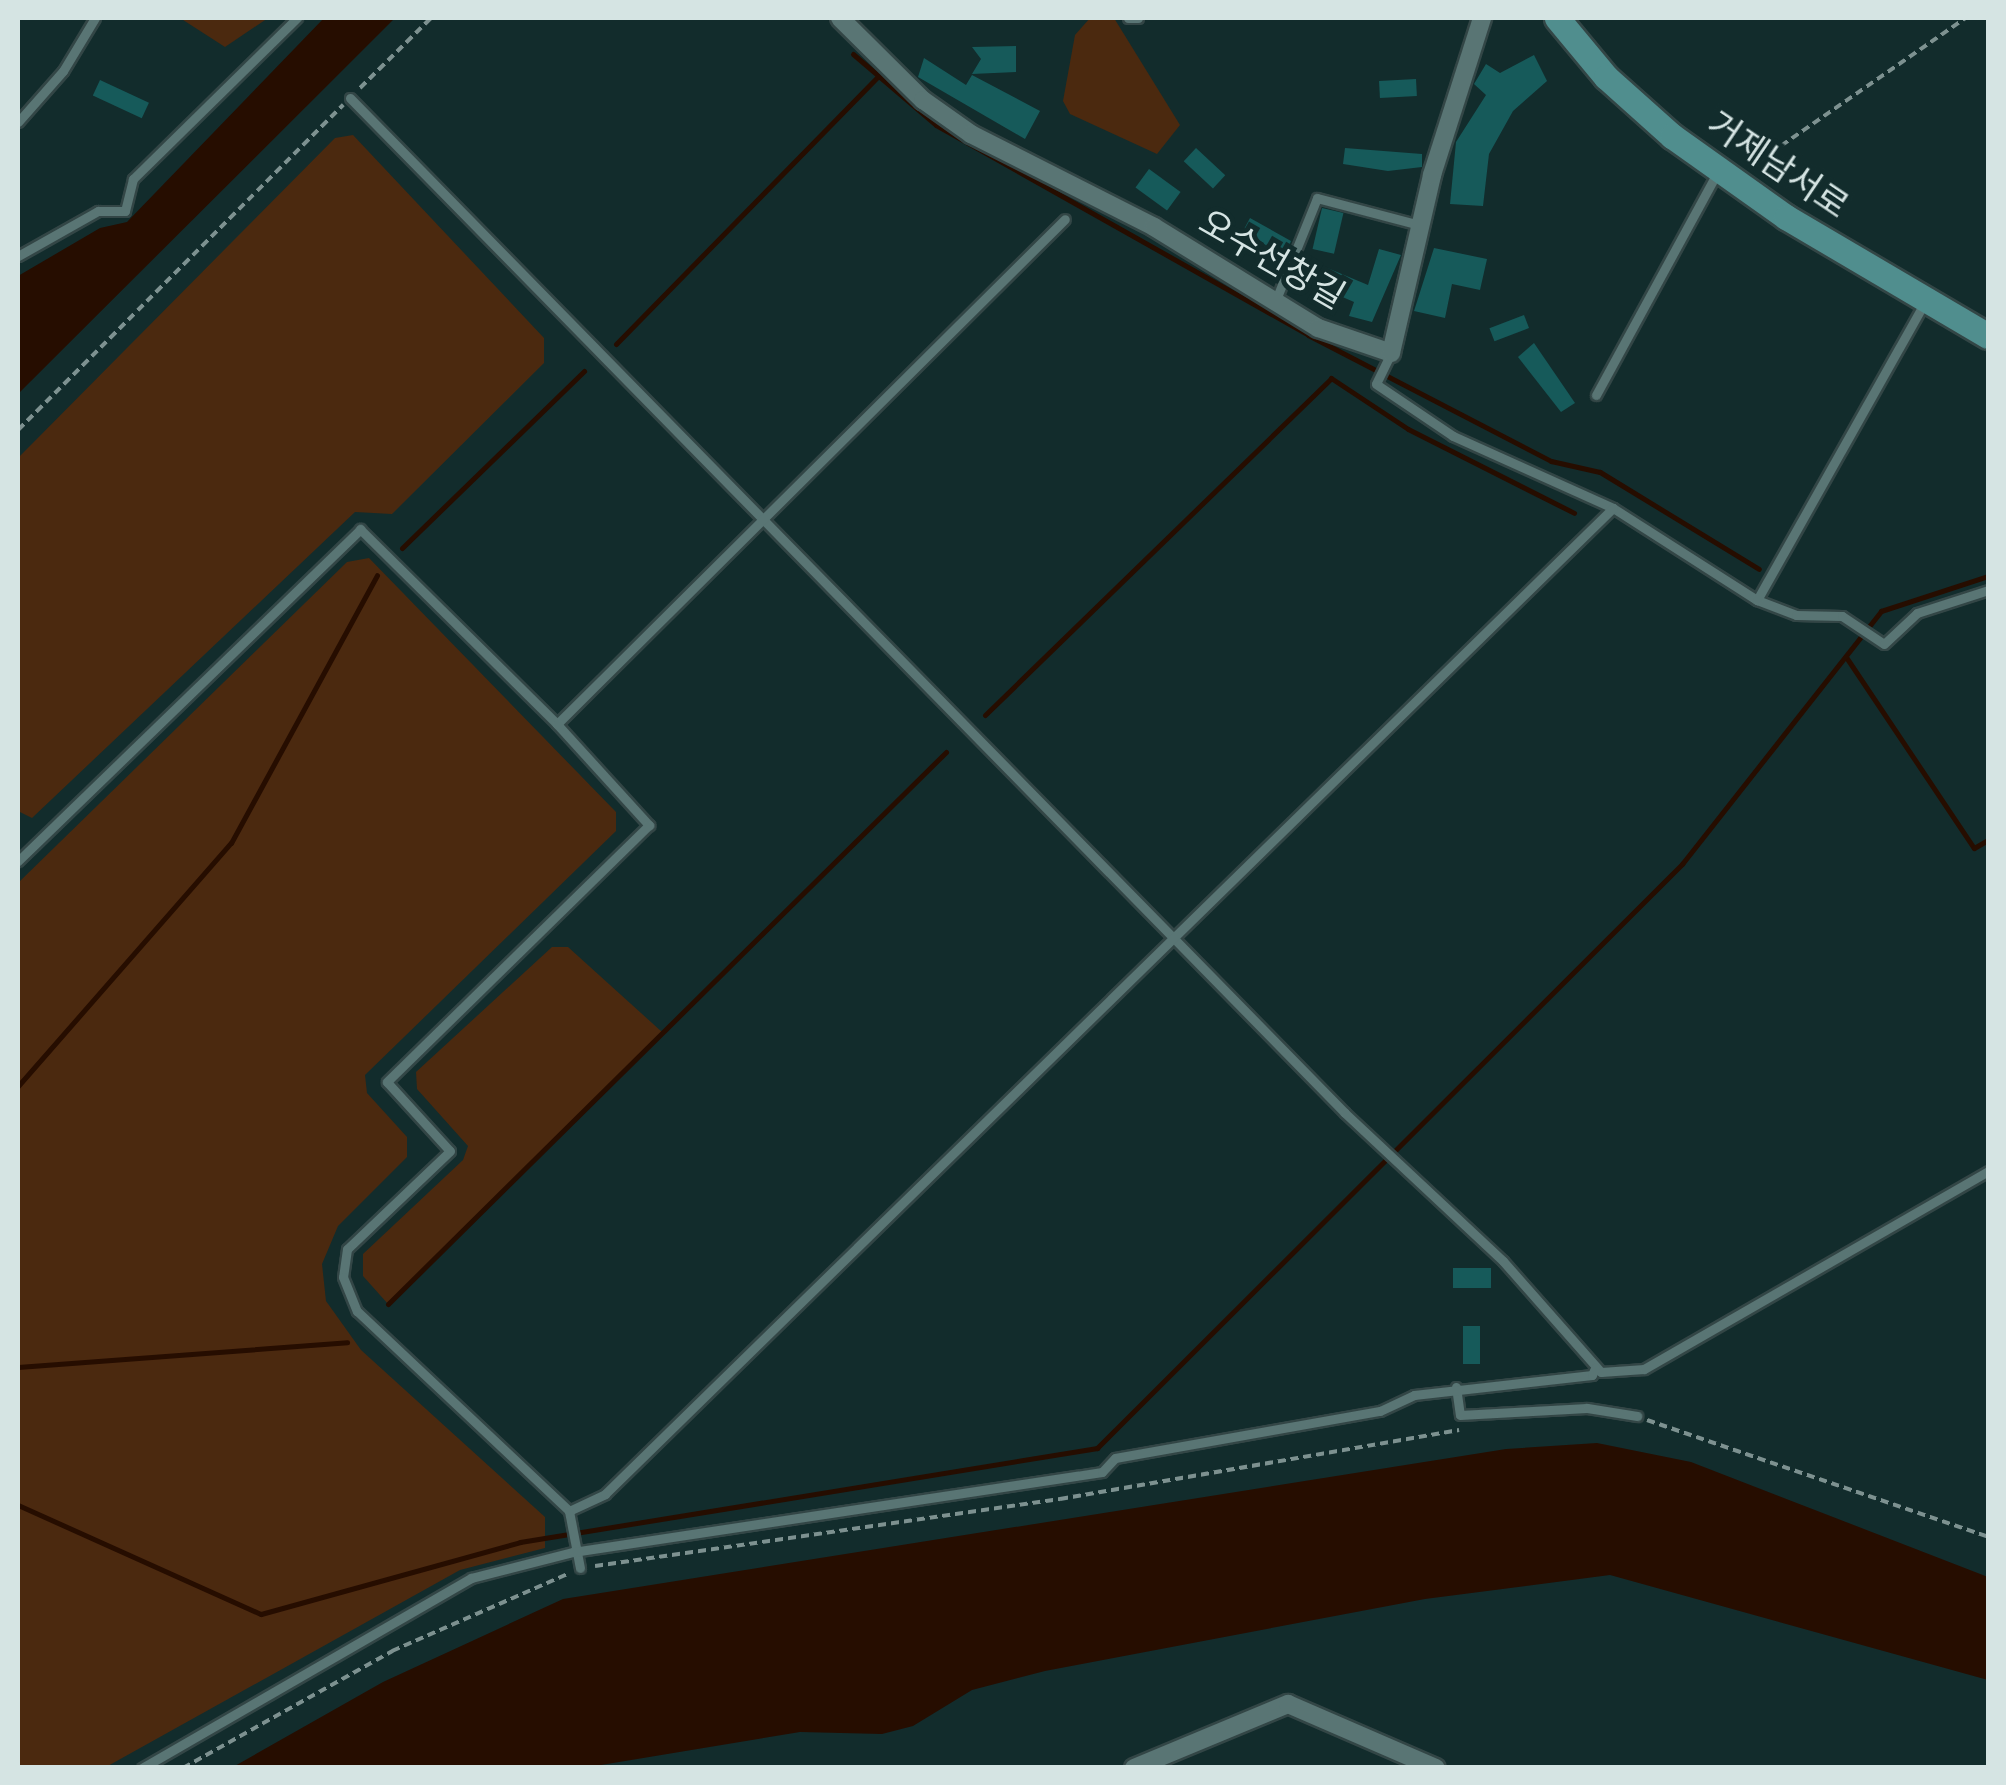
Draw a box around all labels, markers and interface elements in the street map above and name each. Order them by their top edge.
street label: 거제남서로 [1700,103,1856,227]
street label: 오수선창길 [1192,201,1352,317]

